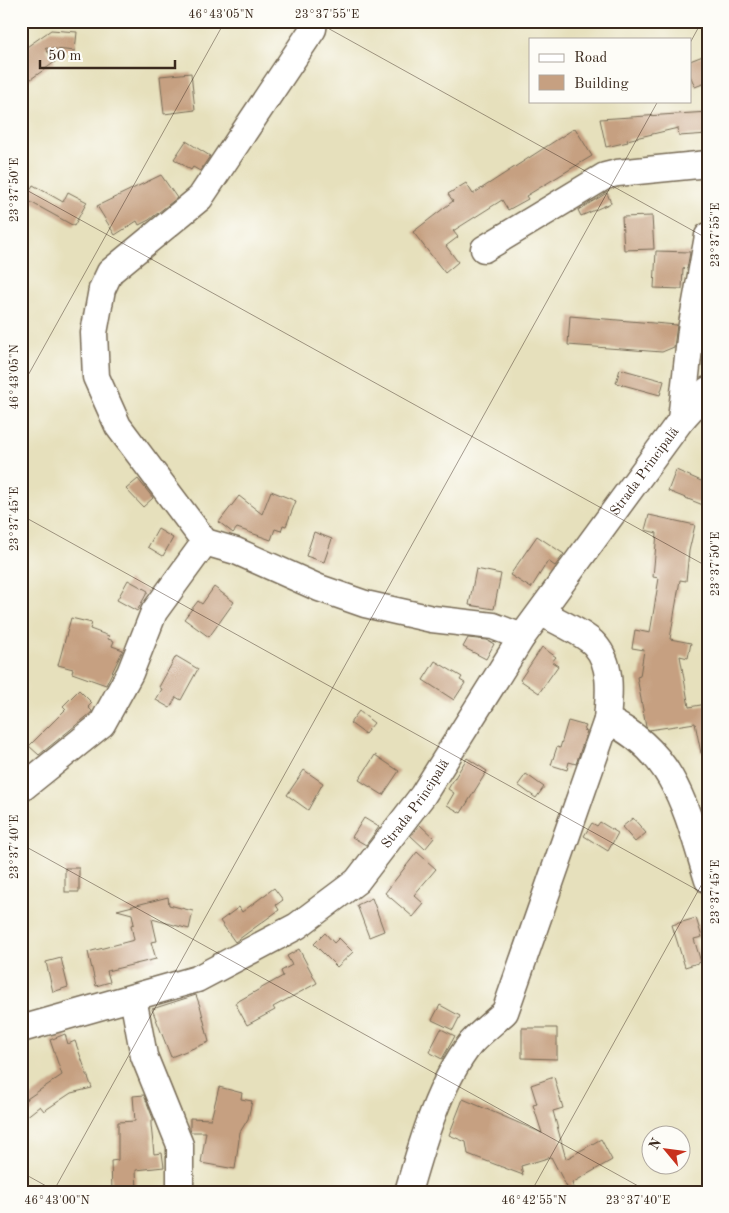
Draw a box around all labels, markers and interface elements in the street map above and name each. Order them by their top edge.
text: 46°43'05"N [188,8,254,21]
text: 23°37'55"E [295,8,359,21]
scale bar [40,38,175,70]
legend [529,38,692,102]
text: 50 m [48,49,82,64]
text: Road [574,51,608,66]
text: Building [574,77,629,92]
text: 23°37'50"E [8,158,21,222]
text: 23°37'55"E [709,203,722,267]
text: 46°43'05"N [8,344,21,410]
street label: Strada Principală [608,425,682,518]
text: 23°37'45"E [8,487,21,551]
text: 23°37'50"E [709,532,722,596]
street label: Strada Principală [379,757,452,851]
text: 23°37'40"E [9,815,21,879]
text: 23°37'45"E [709,860,722,924]
north arrow [642,1126,692,1176]
text: N [647,1136,664,1152]
text: 46°42'55"N [501,1194,567,1207]
text: 46°43'00"N [24,1195,90,1207]
text: 23°37'40"E [606,1195,670,1207]

